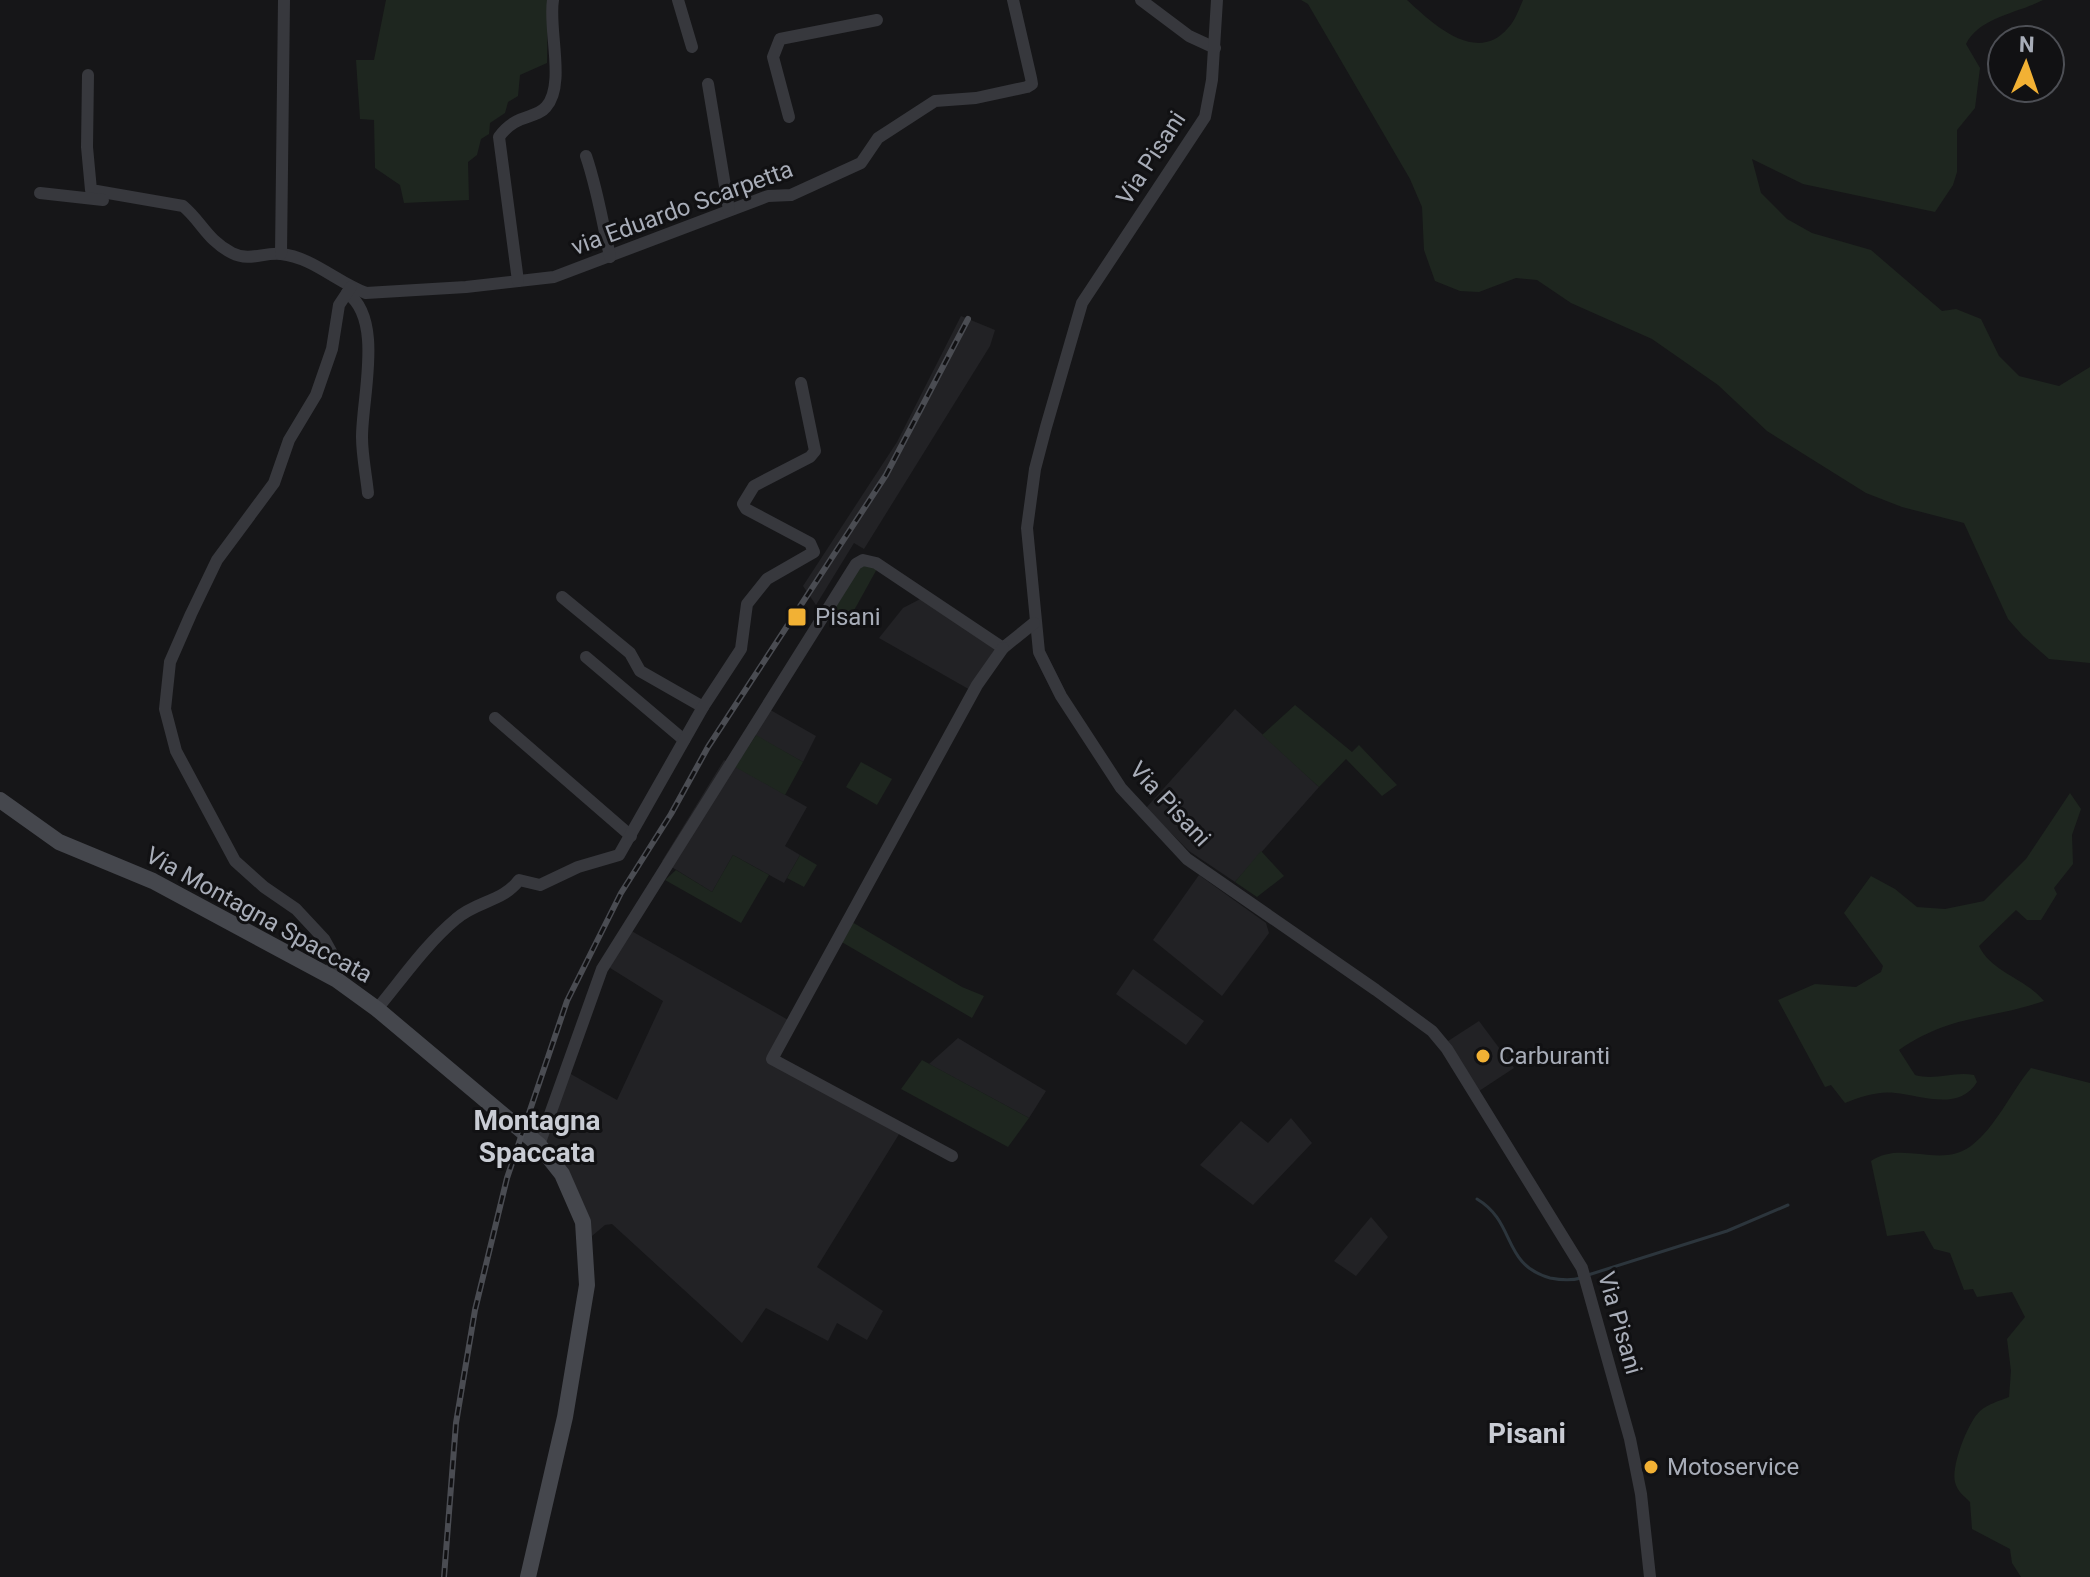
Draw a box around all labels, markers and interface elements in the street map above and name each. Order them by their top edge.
north arrow [1986,24,2066,104]
text: N [2018,32,2035,57]
street label: Via Pisani [1110,106,1192,210]
street label: via Eduardo Scarpetta [567,155,797,261]
place label: Pisani [815,603,881,631]
marker: Pisani [786,606,808,628]
street label: Via Pisani [1124,756,1216,852]
street label: Via Montagna Spaccata [141,841,377,989]
place label: Carburanti [1499,1042,1610,1070]
marker: Carburanti [1474,1047,1492,1065]
district label: Montagna Spaccata [473,1104,601,1169]
street label: Via Pisani [1592,1268,1648,1378]
district label: Pisani [1488,1417,1566,1450]
place label: Motoservice [1667,1453,1799,1481]
marker: Motoservice [1642,1458,1660,1476]

